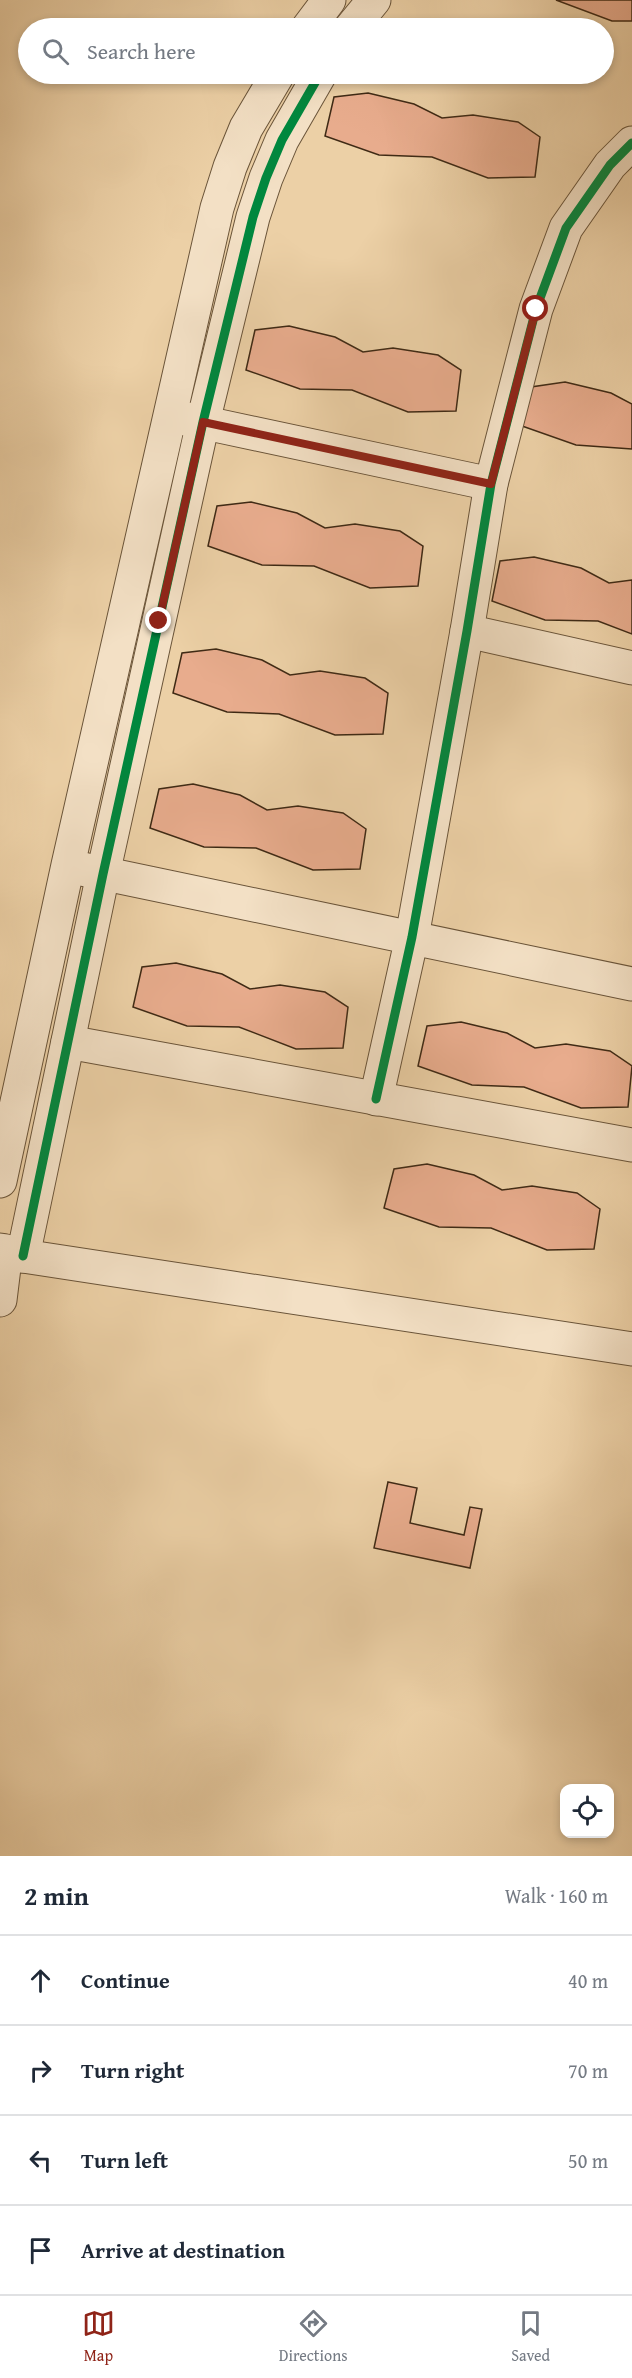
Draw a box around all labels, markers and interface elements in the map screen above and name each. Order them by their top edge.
search box [18,18,614,84]
icon: search [39,35,72,68]
text: Search here [87,35,196,67]
route start [522,295,548,321]
route end [145,607,171,633]
map controls [560,1784,614,1838]
button: locate [560,1784,614,1838]
text: 2 min [24,1876,89,1915]
text: Walk · 160 m [505,1881,608,1910]
icon: ahead [24,1964,57,1997]
text: Continue [81,1964,170,1996]
text: 40 m [568,1966,608,1995]
icon: right [24,2054,57,2087]
text: Turn right [81,2054,184,2086]
text: 70 m [568,2056,608,2085]
icon: left [24,2144,57,2177]
text: Turn left [81,2144,168,2176]
text: 50 m [568,2146,608,2175]
icon: arrive [24,2234,57,2267]
text: Arrive at destination [81,2234,285,2266]
tab: Map [82,2307,115,2367]
tab: Directions [279,2307,348,2367]
tab: Saved [511,2307,550,2367]

